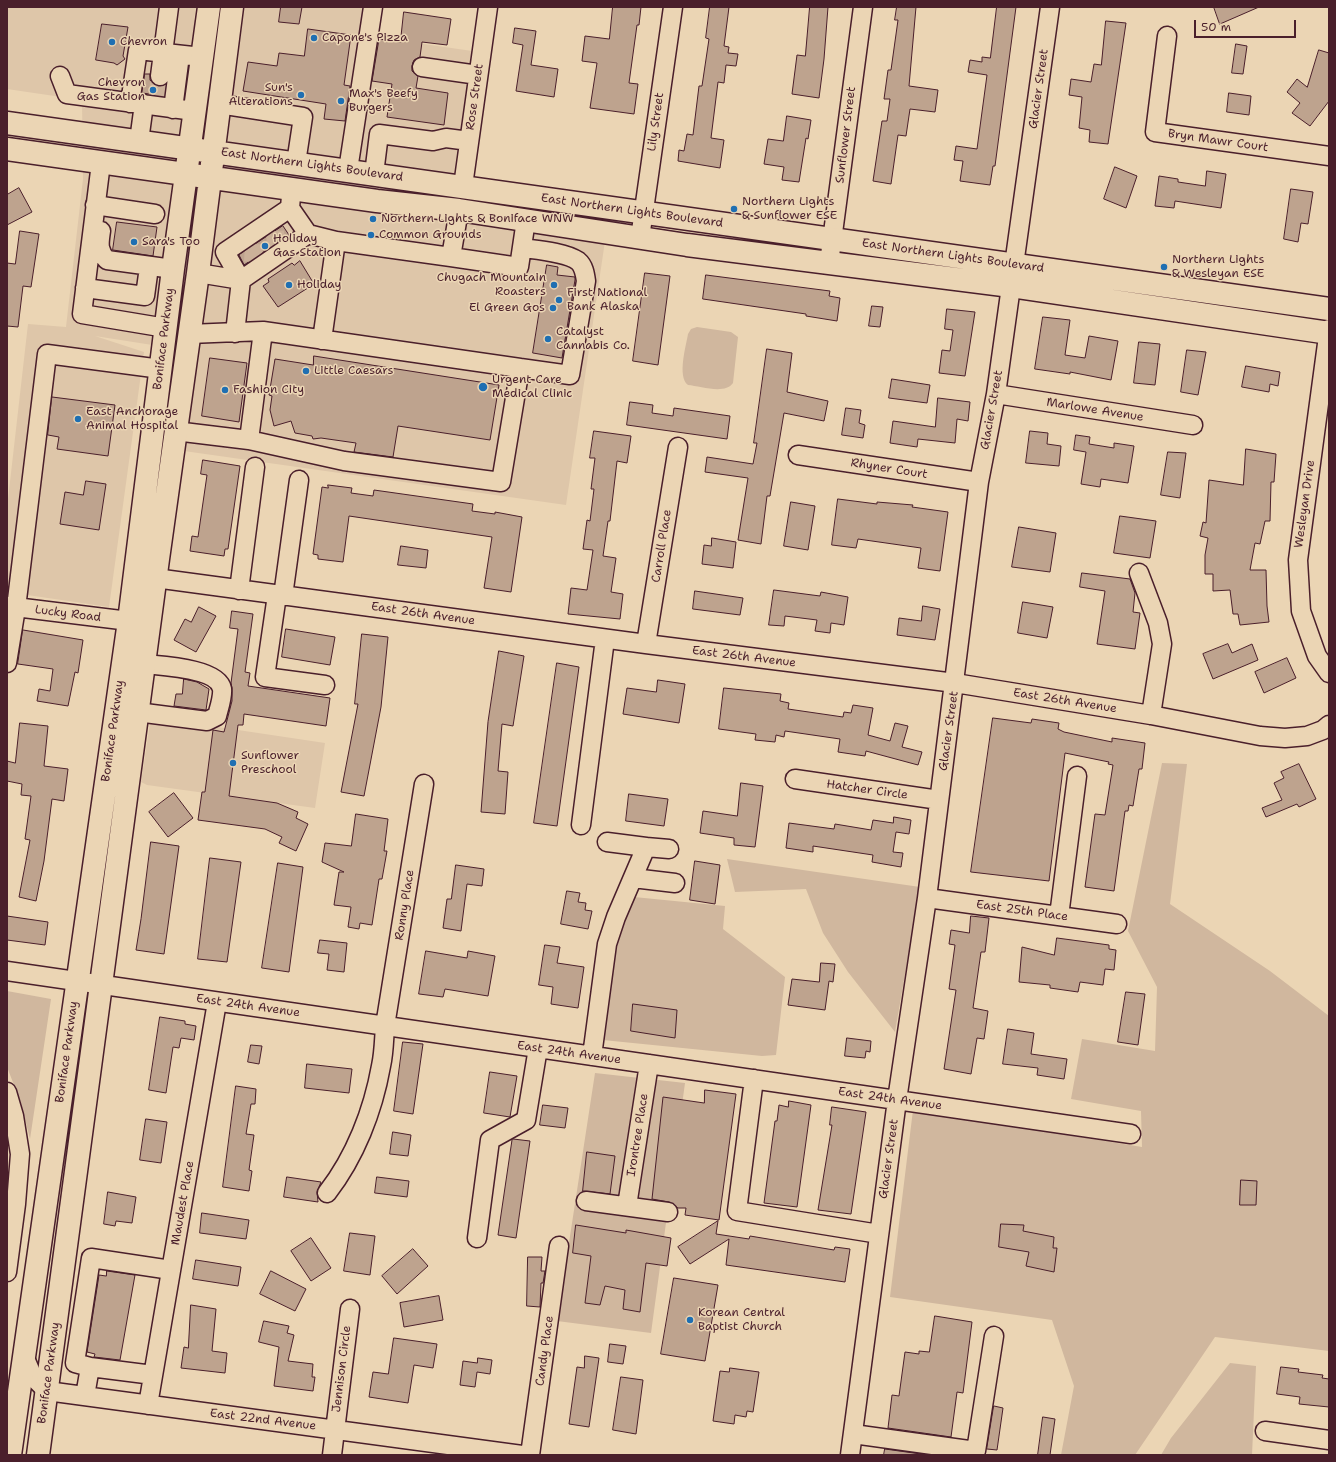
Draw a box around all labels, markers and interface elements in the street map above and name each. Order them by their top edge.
scale bar [1196,12,1298,38]
text: 50 m [1201,19,1231,35]
place label: Capone's Pizza [322,31,408,45]
marker: Capone's Pizza [309,33,319,43]
place label: Chevron [120,35,167,49]
marker: Chevron [107,37,117,47]
street label: Glacier Street [1026,48,1052,130]
street label: Rose Street [463,63,487,131]
place label: Chevron Gas Station [77,76,145,104]
place label: Sun's Alterations [229,81,293,109]
marker: Chevron Gas Station [148,85,158,95]
street label: Sunflower Street [833,86,859,184]
place label: Max's Beefy Burgers [349,87,418,115]
marker: Sun's Alterations [296,90,306,100]
street label: Lily Street [645,92,667,152]
marker: Max's Beefy Burgers [336,96,346,106]
street label: Bryn Mawr Court [1167,127,1269,155]
street label: East Northern Lights Boulevard [220,145,404,185]
street label: East Northern Lights Boulevard [540,191,724,231]
place label: Northern Lights & Sunflower ESE [742,195,837,223]
marker: Northern Lights & Sunflower ESE [729,204,739,214]
place label: Northern Lights & Boniface WNW [381,212,574,226]
marker: Northern Lights & Boniface WNW [368,214,378,224]
place label: Common Grounds [379,228,482,242]
marker: Common Grounds [366,230,376,240]
place label: Holiday Gas Station [273,232,341,260]
place label: Sara's Too [142,235,200,249]
street label: East Northern Lights Boulevard [861,236,1045,276]
marker: Sara's Too [129,237,139,247]
marker: Holiday Gas Station [260,241,270,251]
place label: Northern Lights & Wesleyan ESE [1172,253,1264,281]
marker: Northern Lights & Wesleyan ESE [1159,262,1169,272]
place label: Chugach Mountain Roasters [437,271,546,299]
place label: Holiday [297,278,341,292]
marker: Holiday [284,280,294,290]
marker: Chugach Mountain Roasters [549,280,559,290]
place label: First National Bank Alaska [567,286,647,314]
street label: Boniface Parkway [151,287,177,391]
marker: First National Bank Alaska [554,295,564,305]
place label: El Green Gos [469,301,545,315]
marker: El Green Gos [548,303,558,313]
place label: Catalyst Cannabis Co. [556,325,630,353]
marker: Catalyst Cannabis Co. [543,334,553,344]
place label: Little Caesars [314,364,393,378]
marker: Little Caesars [301,366,311,376]
street label: Glacier Street [978,369,1006,451]
place label: Urgent Care Medical Clinic [492,373,572,401]
marker: Urgent Care Medical Clinic [477,381,489,393]
place label: Fashion City [233,383,304,397]
marker: Fashion City [220,385,230,395]
street label: Marlowe Avenue [1045,395,1145,425]
place label: East Anchorage Animal Hospital [86,405,178,433]
marker: East Anchorage Animal Hospital [73,414,83,424]
street label: Rhyner Court [850,456,928,482]
street label: Wesleyan Drive [1292,459,1318,549]
street label: Carroll Place [649,508,675,584]
street label: East 26th Avenue [370,600,476,628]
street label: Lucky Road [34,603,102,625]
street label: East 26th Avenue [691,643,797,671]
street label: Boniface Parkway [99,679,127,783]
street label: East 26th Avenue [1012,686,1118,716]
street label: Glacier Street [936,690,962,772]
place label: Sunflower Preschool [241,749,299,777]
marker: Sunflower Preschool [228,758,238,768]
street label: Hatcher Circle [825,777,909,803]
street label: Ronny Place [392,869,418,941]
street label: East 25th Place [975,897,1069,925]
street label: East 24th Avenue [195,992,301,1020]
street label: Boniface Parkway [53,1000,81,1104]
street label: East 24th Avenue [516,1039,622,1067]
street label: East 24th Avenue [837,1085,943,1113]
street label: Irontree Place [624,1092,652,1178]
street label: Glacier Street [876,1118,902,1200]
street label: Maudest Place [168,1160,198,1246]
place label: Korean Central Baptist Church [698,1306,785,1334]
street label: Candy Place [533,1315,557,1387]
marker: Korean Central Baptist Church [685,1315,695,1325]
street label: Boniface Parkway [35,1321,63,1425]
street label: Jennison Circle [330,1325,354,1413]
street label: East 22nd Avenue [209,1406,317,1434]

